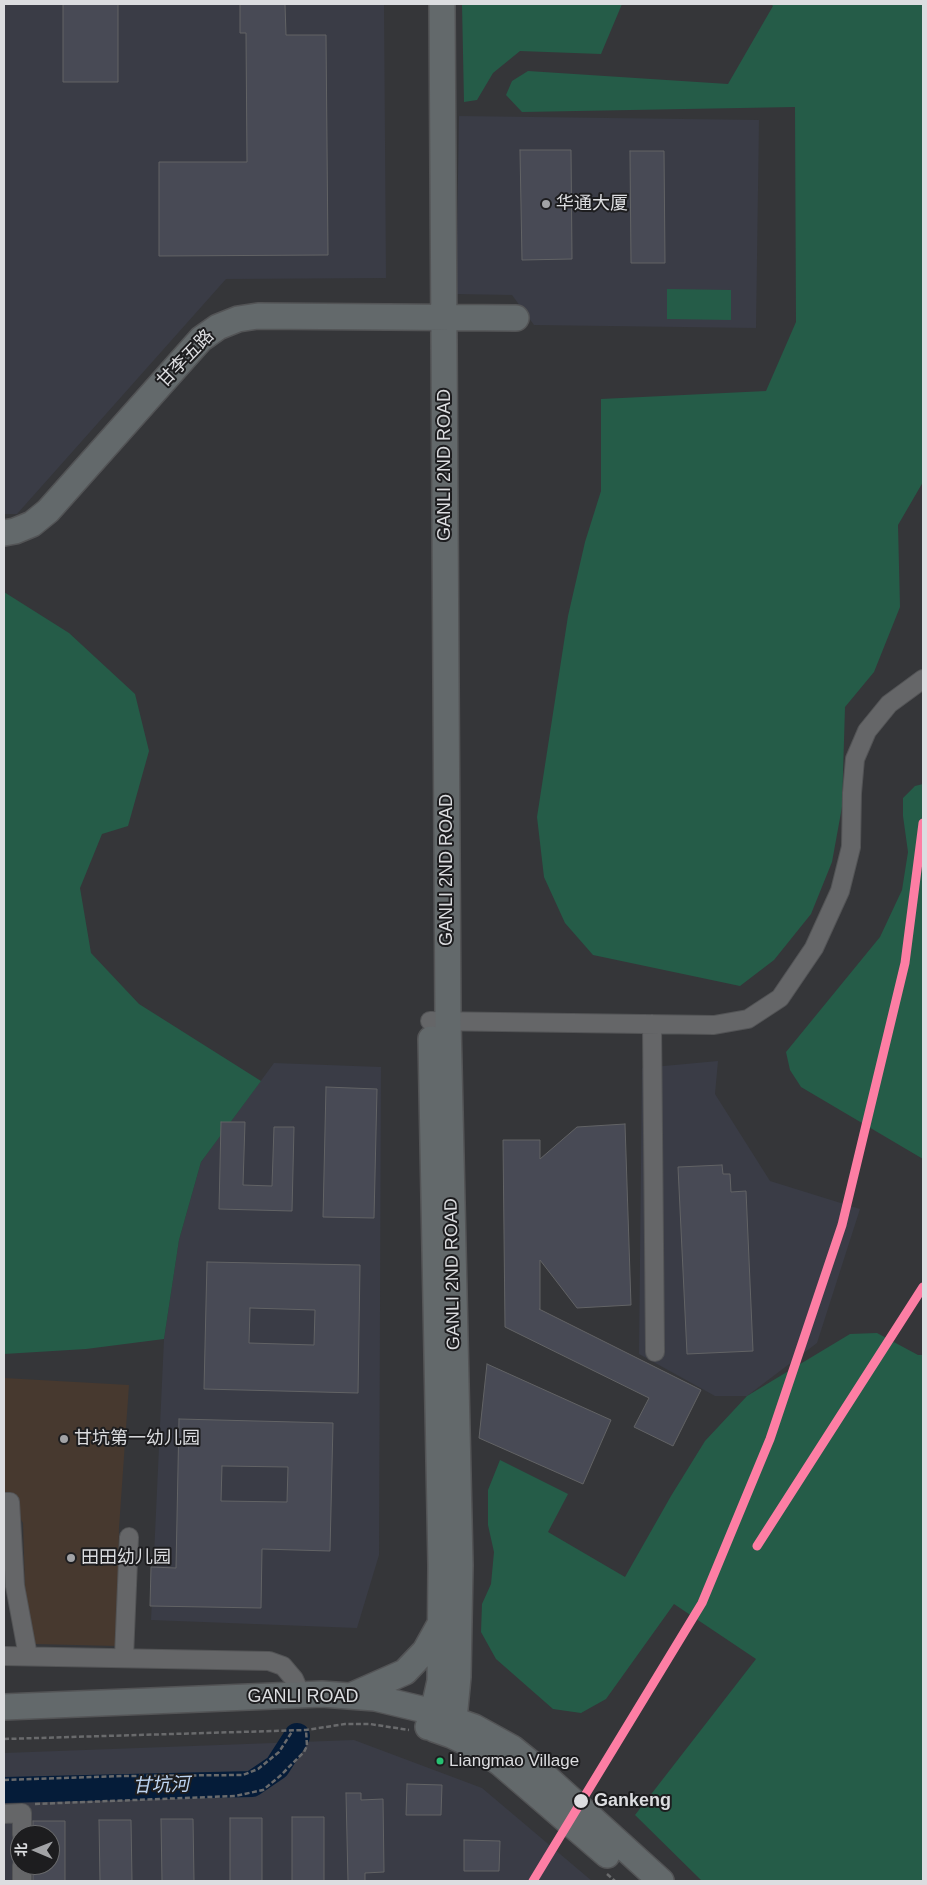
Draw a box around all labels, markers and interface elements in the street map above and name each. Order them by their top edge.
place label: 华通大厦 [556,193,628,215]
marker: 华通大厦 [540,198,552,210]
street label: 甘李五路 [153,326,219,392]
street label: GANLI 2ND ROAD [434,389,456,541]
street label: GANLI 2ND ROAD [436,794,458,946]
street label: GANLI 2ND ROAD [441,1198,465,1350]
place label: 甘坑第一幼儿园 [74,1428,200,1450]
marker: 甘坑第一幼儿园 [58,1433,70,1445]
place label: 田田幼儿园 [81,1547,171,1569]
marker: 田田幼儿园 [65,1552,77,1564]
street label: GANLI ROAD [247,1686,359,1708]
place label: Liangmao Village [449,1751,579,1771]
marker: Liangmao Village [435,1756,445,1766]
water label: 甘坑河 [132,1774,190,1798]
place label: Gankeng [594,1790,671,1812]
marker: Gankeng [572,1792,590,1810]
north arrow [10,1825,60,1875]
text: 北 [13,1843,29,1857]

